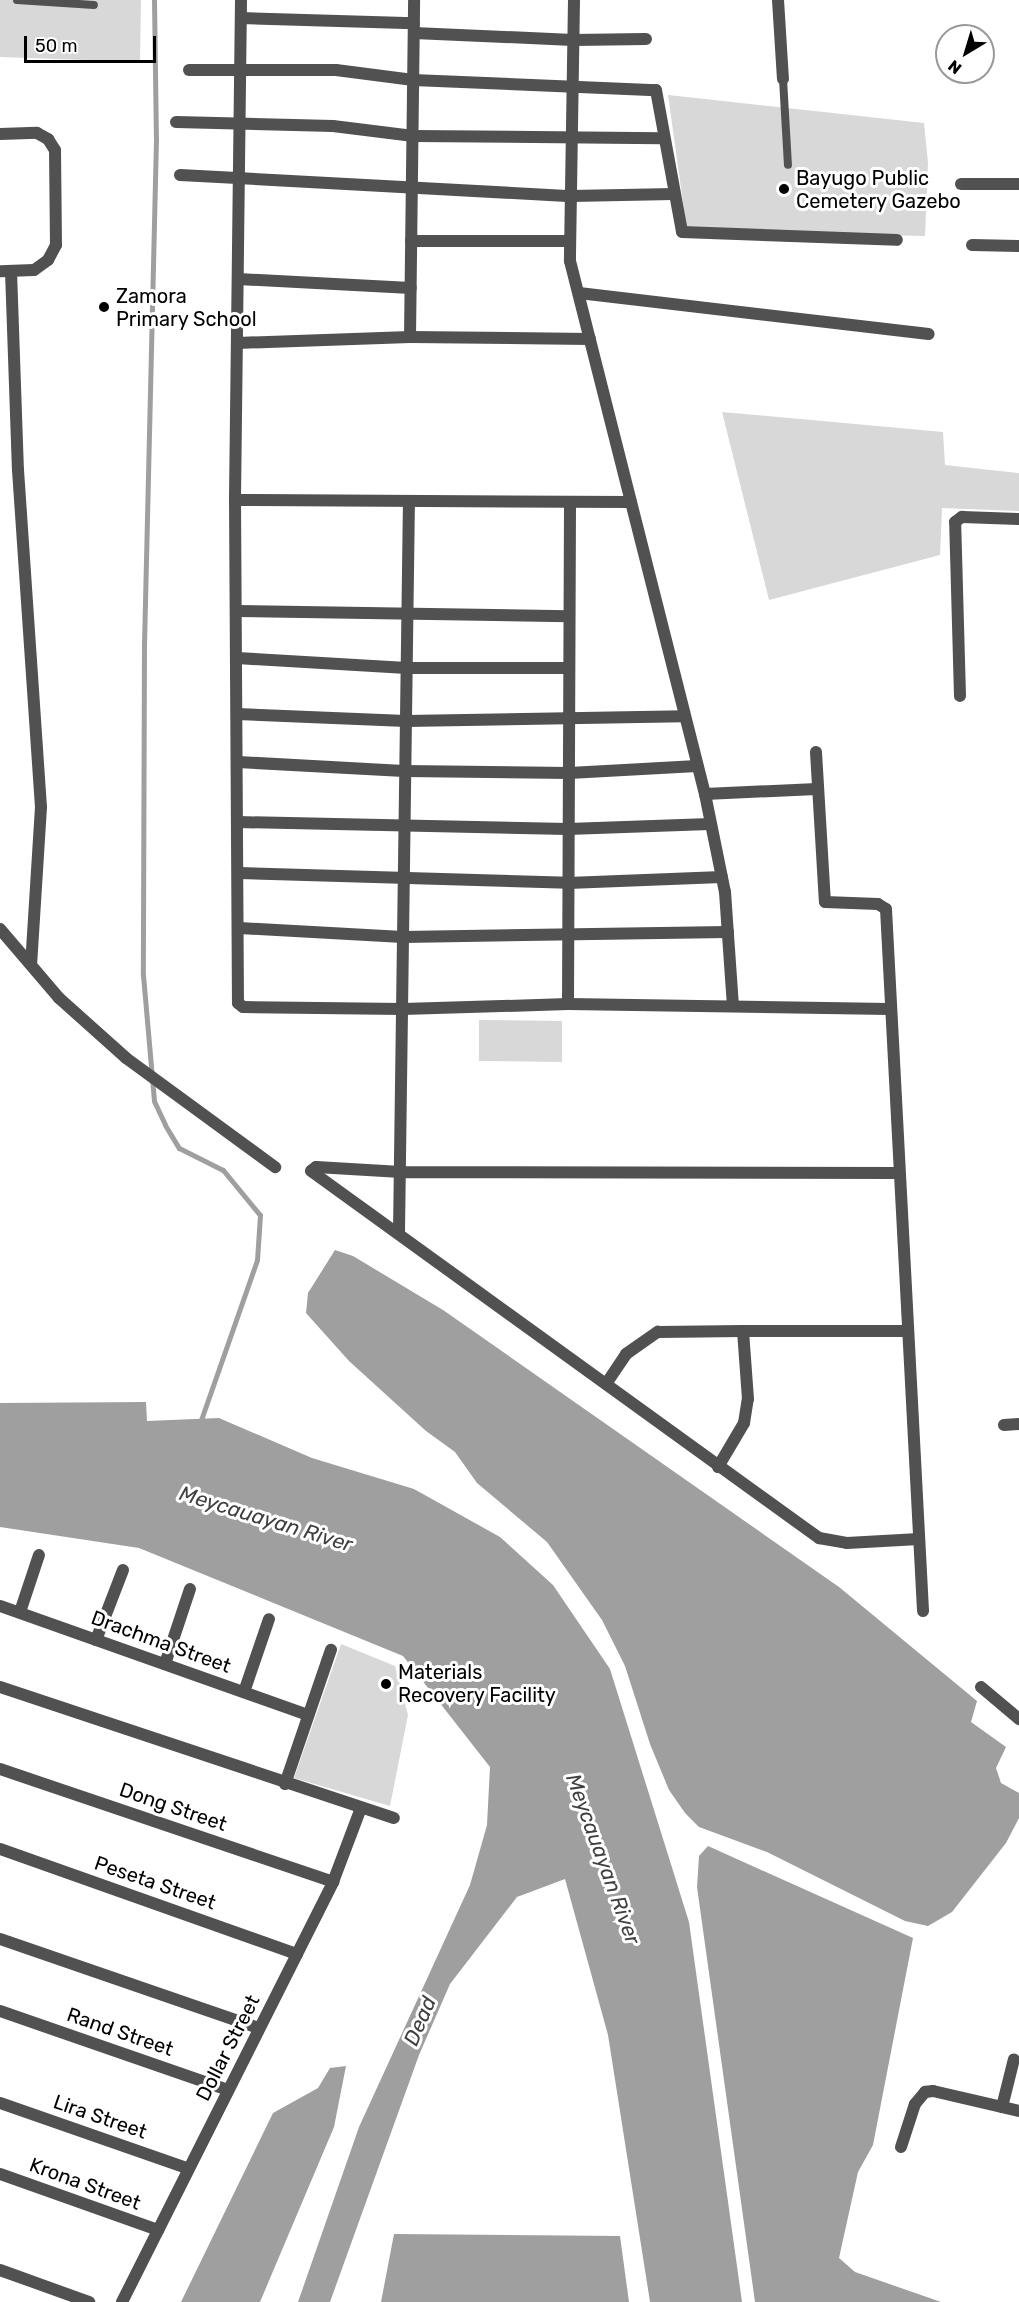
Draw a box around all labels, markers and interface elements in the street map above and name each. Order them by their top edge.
scale bar [27,24,159,62]
north arrow [935,24,995,84]
text: 50 m [35,35,78,57]
text: N [944,56,965,78]
place label: Bayugo Public Cemetery Gazebo [796,166,961,213]
marker: Bayugo Public Cemetery Gazebo [777,182,791,196]
place label: Zamora Primary School [116,284,257,331]
marker: Zamora Primary School [97,300,111,314]
water label: Meycauayan River [176,1481,356,1557]
street label: Drachma Street [88,1606,234,1678]
place label: Materials Recovery Facility [398,1660,556,1707]
marker: Materials Recovery Facility [379,1677,393,1691]
water label: Meycauayan River [560,1770,646,1948]
street label: Dong Street [116,1777,230,1837]
street label: Peseta Street [91,1851,219,1915]
street label: Dollar Street [191,1991,265,2105]
water label: Dead [398,1993,442,2049]
street label: Rand Street [64,2003,176,2061]
street label: Lira Street [50,2090,150,2144]
street label: Krona Street [26,2153,144,2215]

